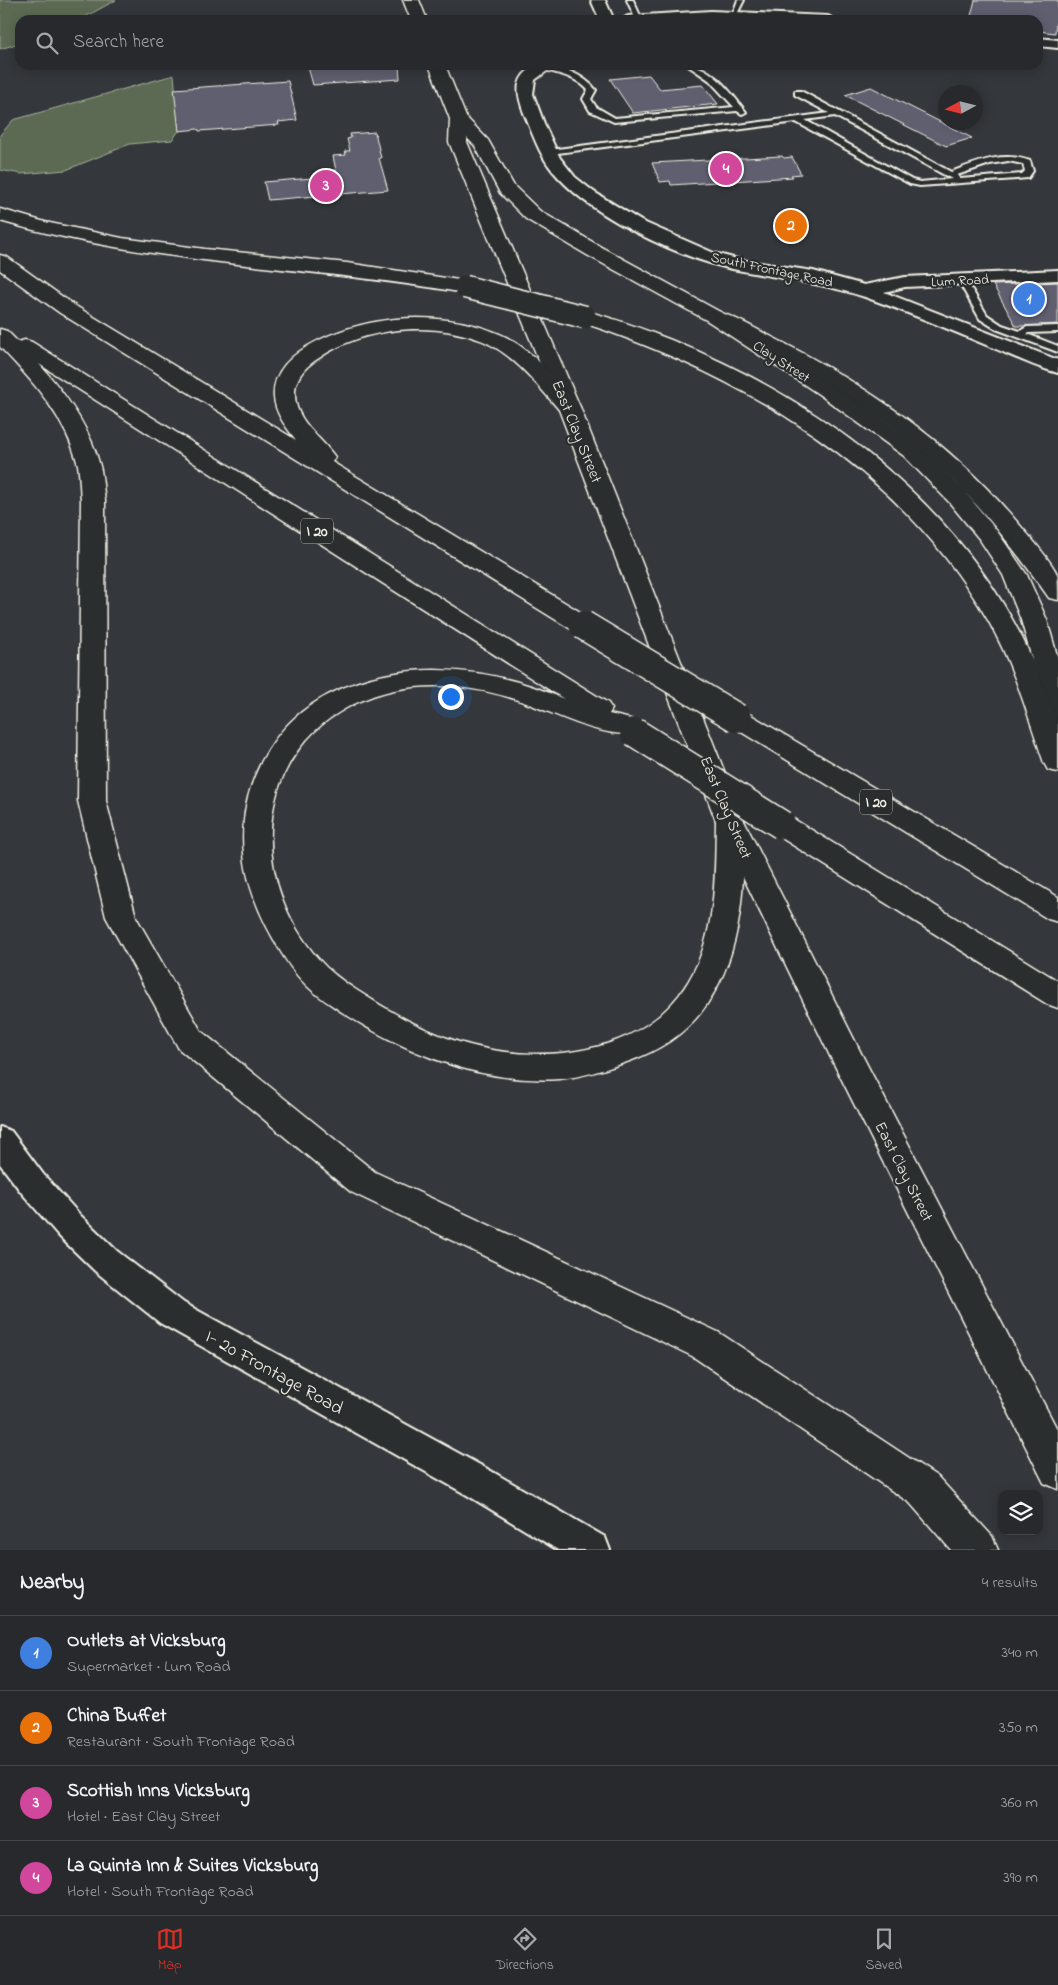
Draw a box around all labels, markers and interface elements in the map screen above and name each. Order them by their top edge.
search box [15,15,1043,70]
icon: search [33,29,61,57]
text: Search here [73,29,164,56]
north arrow [938,85,983,130]
pin: 4 [710,150,742,188]
pin: 3 [310,167,342,205]
pin: 2 [775,207,807,245]
street label: South Frontage Road [708,247,835,295]
street label: Lum Road [931,269,990,294]
pin: 1 [1013,280,1045,318]
street label: Clay Street [748,336,814,390]
street label: East Clay Street [545,377,608,487]
road number: I 20 [301,518,333,544]
your location [438,684,464,710]
street label: East Clay Street [693,753,758,863]
road number: I 20 [860,790,892,814]
street label: East Clay Street [868,1118,939,1227]
street label: I- 20 Frontage Road [199,1324,348,1424]
map controls [998,1490,1043,1535]
button: layers [998,1490,1043,1535]
text: Nearby [20,1568,84,1598]
text: 4 results [982,1571,1038,1595]
text: Outlets at Vicksburg [67,1628,226,1655]
text: 1 [33,1641,39,1665]
text: 340 m [1001,1641,1038,1665]
text: Supermarket · Lum Road [67,1655,230,1679]
text: China Buffet [67,1703,166,1730]
text: 2 [32,1716,40,1740]
text: 350 m [999,1716,1038,1740]
text: Restaurant · South Frontage Road [67,1730,295,1754]
text: Scottish Inns Vicksburg [67,1778,250,1805]
text: 3 [33,1791,39,1815]
text: 360 m [1001,1791,1038,1815]
text: Hotel · East Clay Street [67,1805,220,1829]
text: La Quinta Inn & Suites Vicksburg [67,1853,318,1880]
text: 4 [33,1866,39,1890]
text: 390 m [1003,1866,1038,1890]
text: Hotel · South Frontage Road [67,1880,253,1904]
tab: Map [156,1925,184,1976]
tab: Directions [496,1925,554,1976]
tab: Saved [866,1925,902,1976]

